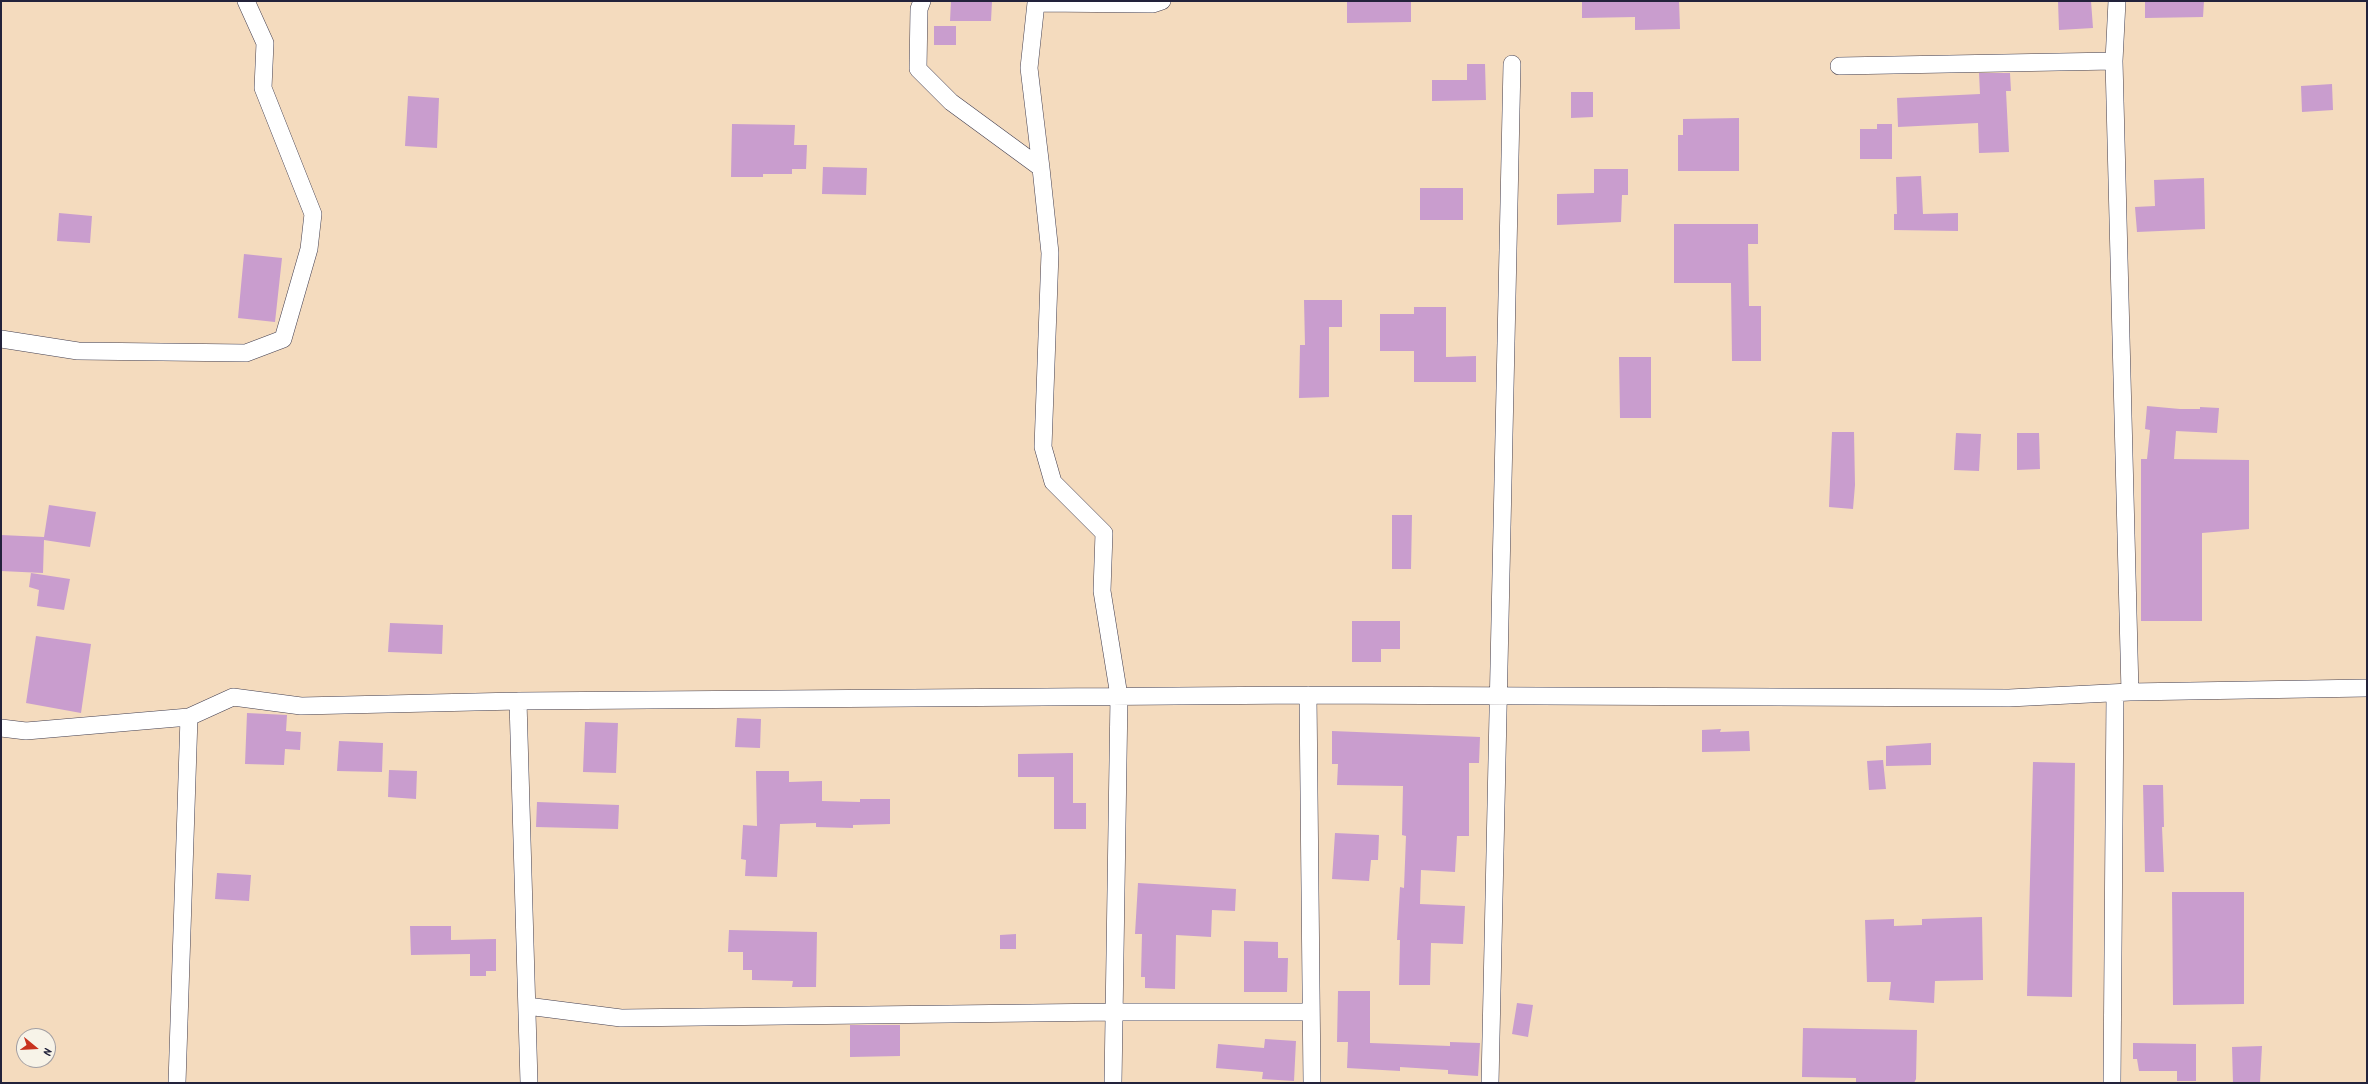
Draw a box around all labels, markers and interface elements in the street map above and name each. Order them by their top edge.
north arrow [16,1028,56,1068]
text: N [37,1045,56,1057]

